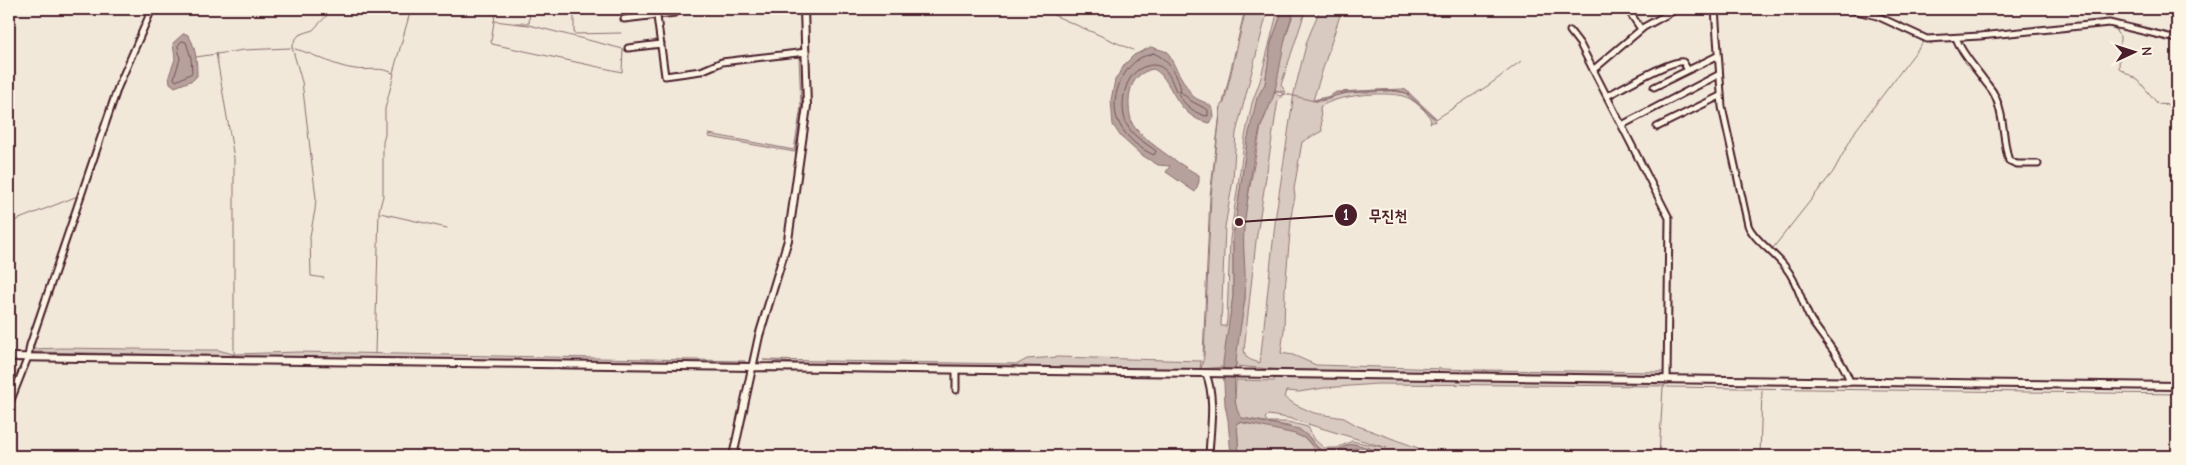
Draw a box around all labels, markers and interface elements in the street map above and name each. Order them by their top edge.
north arrow [2108,28,2158,78]
text: N [2138,46,2155,56]
callout: 무진천 [1334,200,1418,231]
text: 1 [1343,206,1349,224]
text: 무진천 [1369,207,1407,225]

